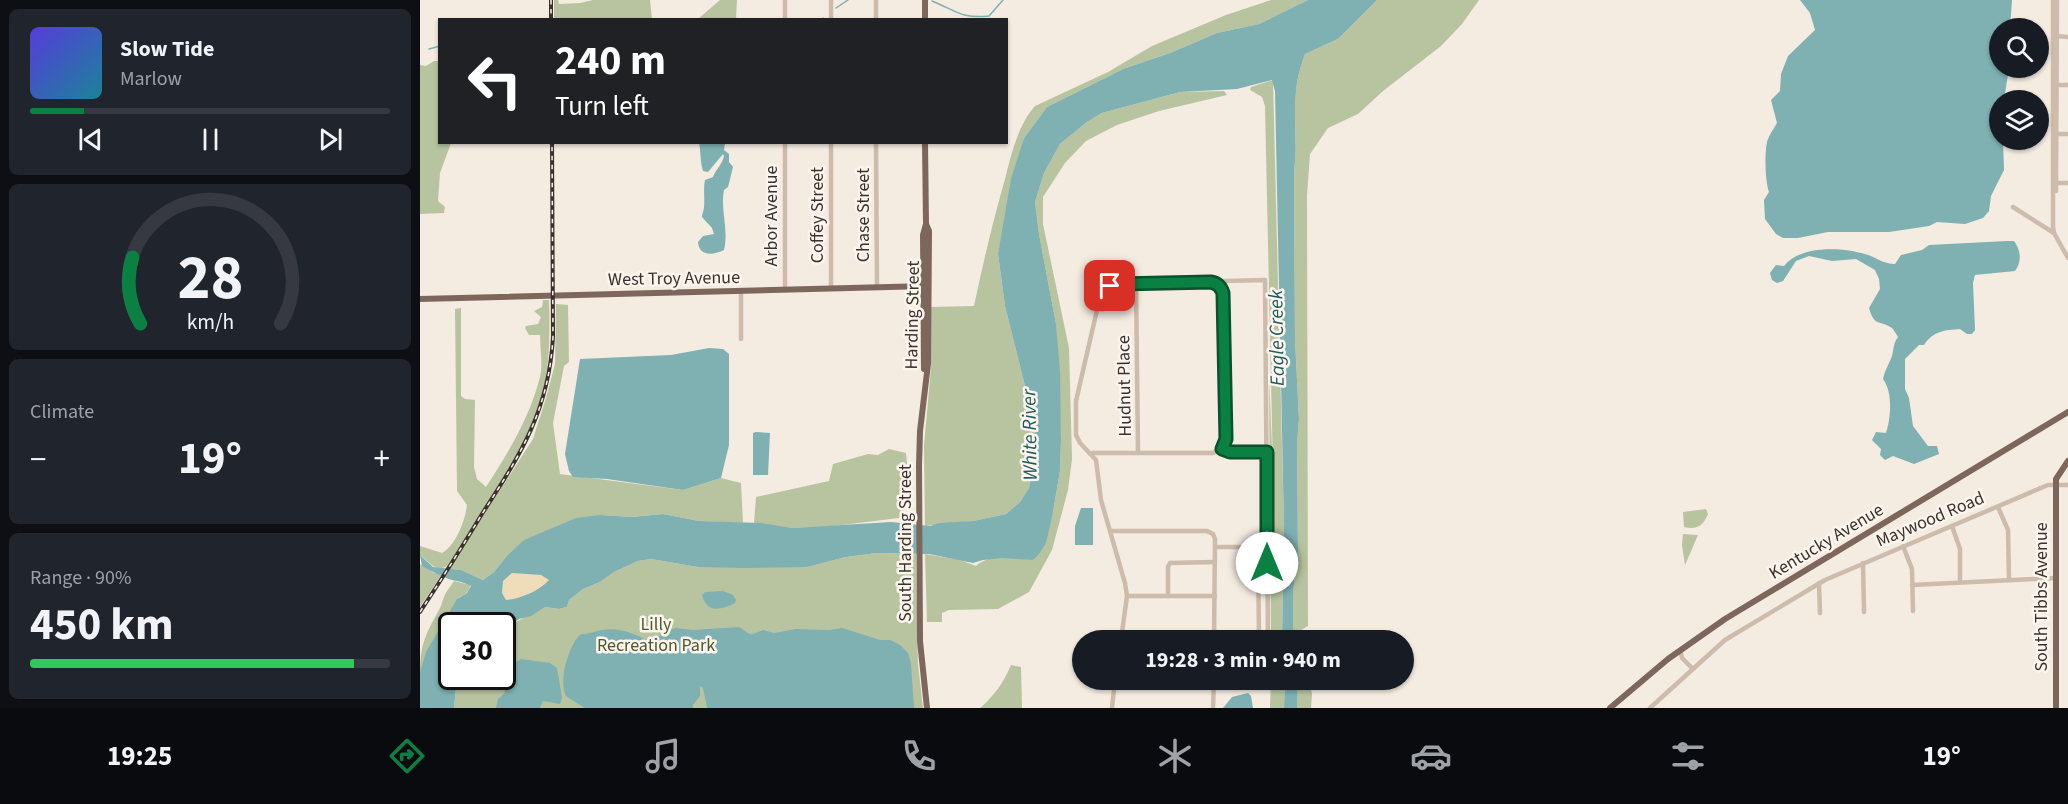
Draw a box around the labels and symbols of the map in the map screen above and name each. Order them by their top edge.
street label: Arbor Avenue [759,165,784,267]
street label: Coffey Street [805,167,830,263]
street label: Chase Street [851,168,876,262]
street label: Harding Street [899,260,926,370]
pin [1084,260,1135,311]
street label: West Troy Avenue [608,265,740,292]
water label: Eagle Creek [1262,289,1292,386]
street label: Hudnut Place [1111,335,1138,437]
water label: White River [1015,388,1045,481]
street label: South Harding Street [893,464,918,622]
street label: Maywood Road [1872,485,1988,553]
street label: Kentucky Avenue [1764,497,1888,586]
street label: South Tibbs Avenue [2029,522,2054,672]
position arrow [1235,531,1299,595]
speed limit sign: 30 [438,612,516,690]
park label: Lilly Recreation Park [597,612,715,658]

